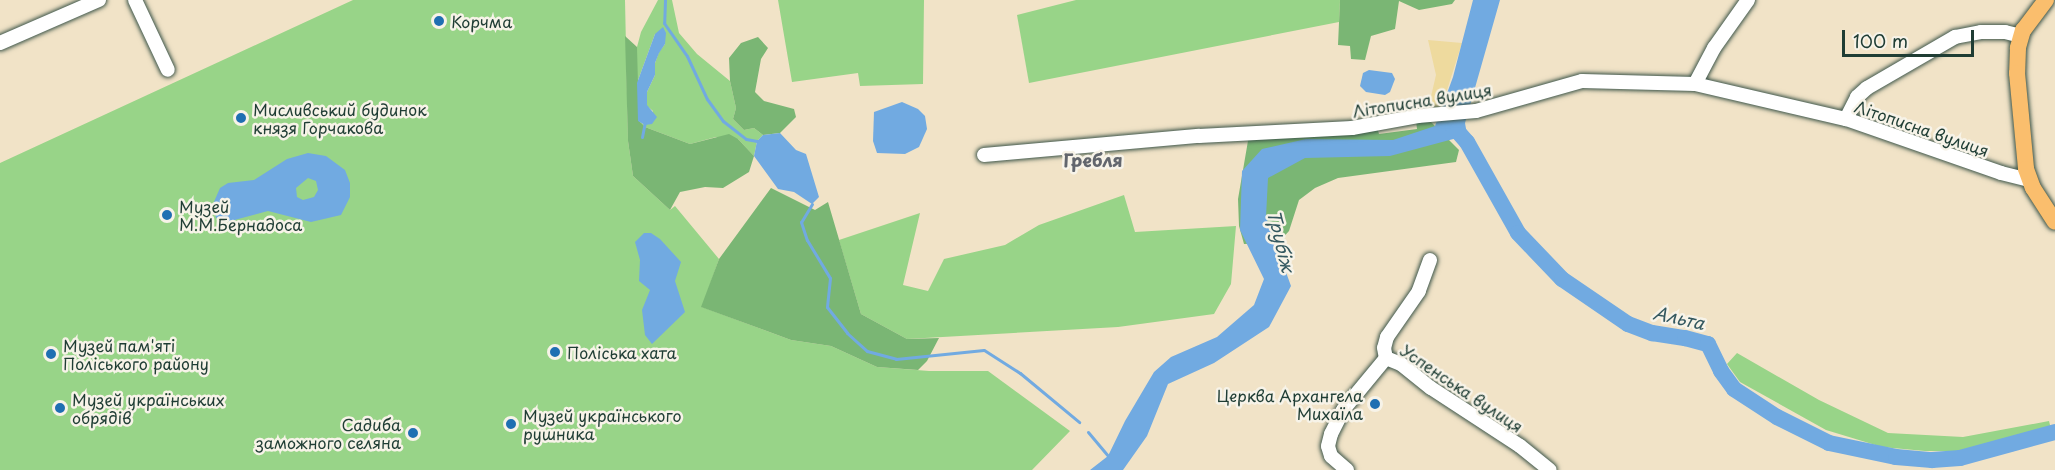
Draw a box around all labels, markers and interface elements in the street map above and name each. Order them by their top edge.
place label: Корчма [451,11,512,31]
marker: Корчма [432,14,446,28]
scale bar [1845,18,1977,56]
text: 100 m [1853,27,1908,54]
street label: Літописна вулиця [1350,79,1494,121]
street label: Літописна вулиця [1852,96,1992,160]
place label: Мисливський будинок князя Горчакова [253,99,427,137]
marker: Мисливський будинок князя Горчакова [234,111,248,125]
district label: Гребля [1063,149,1123,171]
place label: Музей М.М.Бернадоса [179,196,302,234]
marker: Музей М.М.Бернадоса [160,208,174,222]
water label: Трубіж [1263,208,1299,274]
water label: Альта [1651,302,1707,334]
place label: Музей пам'яті Поліського району [63,335,209,373]
street label: Успенська вулиця [1397,340,1527,436]
place label: Поліська хата [567,342,677,362]
marker: Поліська хата [548,345,562,359]
marker: Музей пам'яті Поліського району [44,347,58,361]
place label: Церква Архангела Михаїла [1216,385,1363,423]
place label: Музей українських обрядів [72,389,225,427]
marker: Церква Архангела Михаїла [1368,397,1382,411]
marker: Музей українських обрядів [53,401,67,415]
place label: Музей українського рушника [523,405,682,443]
place label: Садиба заможного селяна [255,414,401,452]
marker: Музей українського рушника [504,417,518,431]
marker: Садиба заможного селяна [406,426,420,440]

